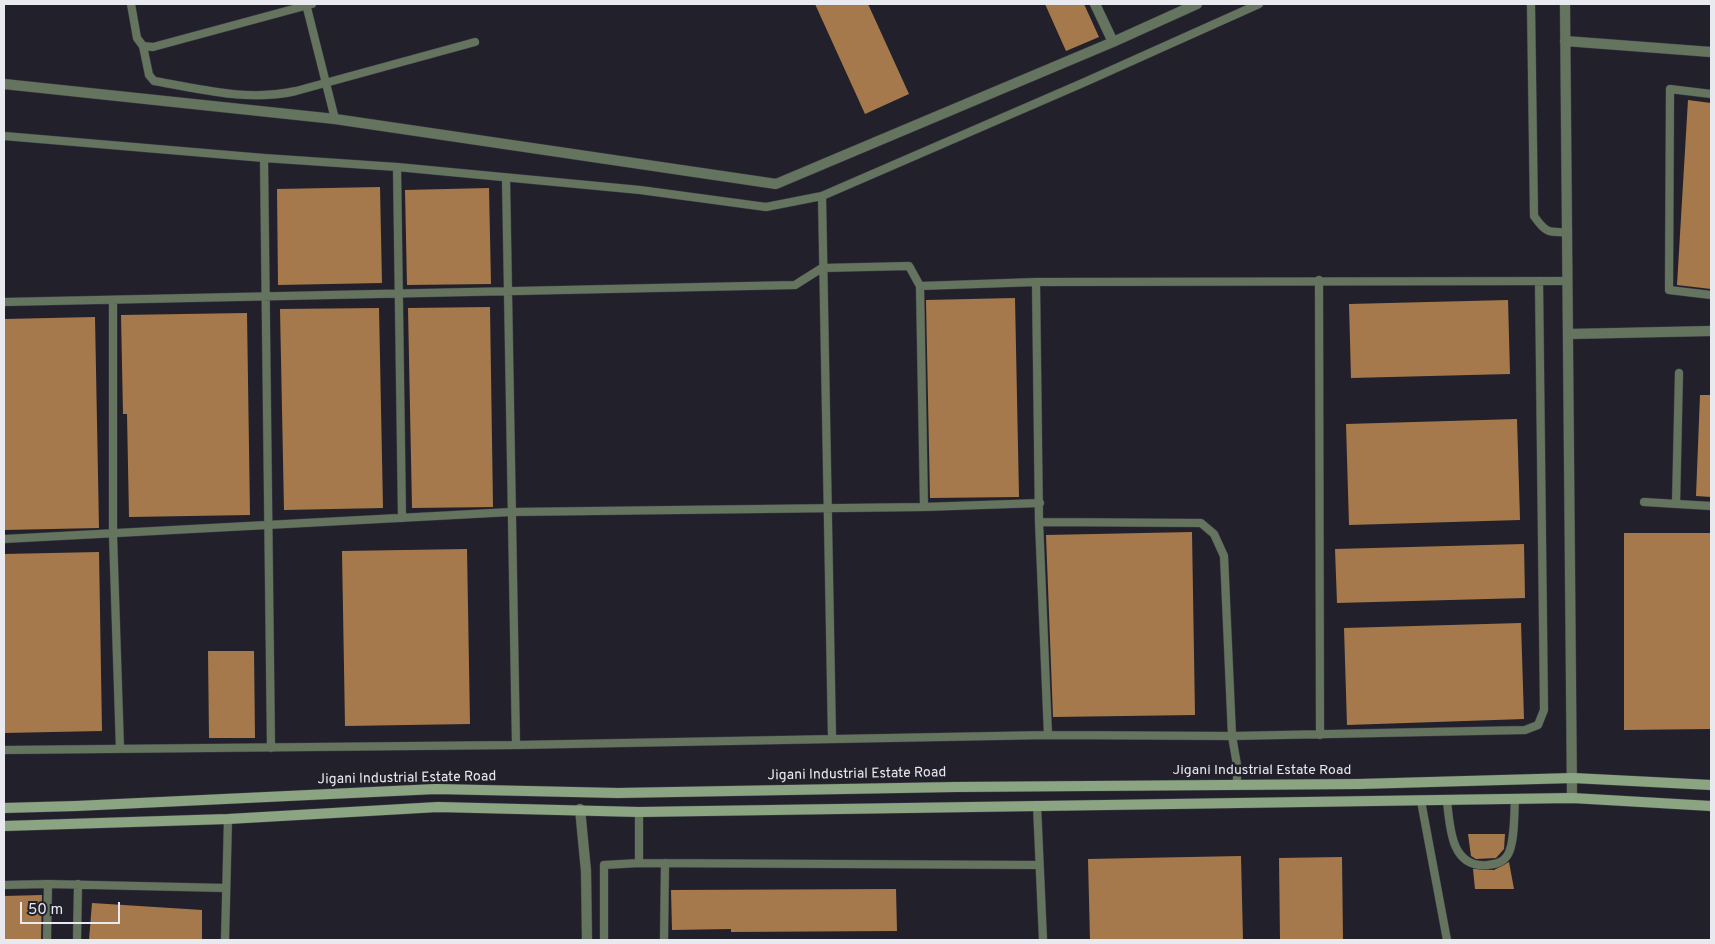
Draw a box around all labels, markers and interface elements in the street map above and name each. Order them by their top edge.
street label: Jigani Industrial Estate Road [1173,763,1351,779]
street label: Jigani Industrial Estate Road [767,765,947,785]
street label: Jigani Industrial Estate Road [317,769,497,789]
scale bar [22,892,122,924]
text: 50 m [28,901,63,920]

